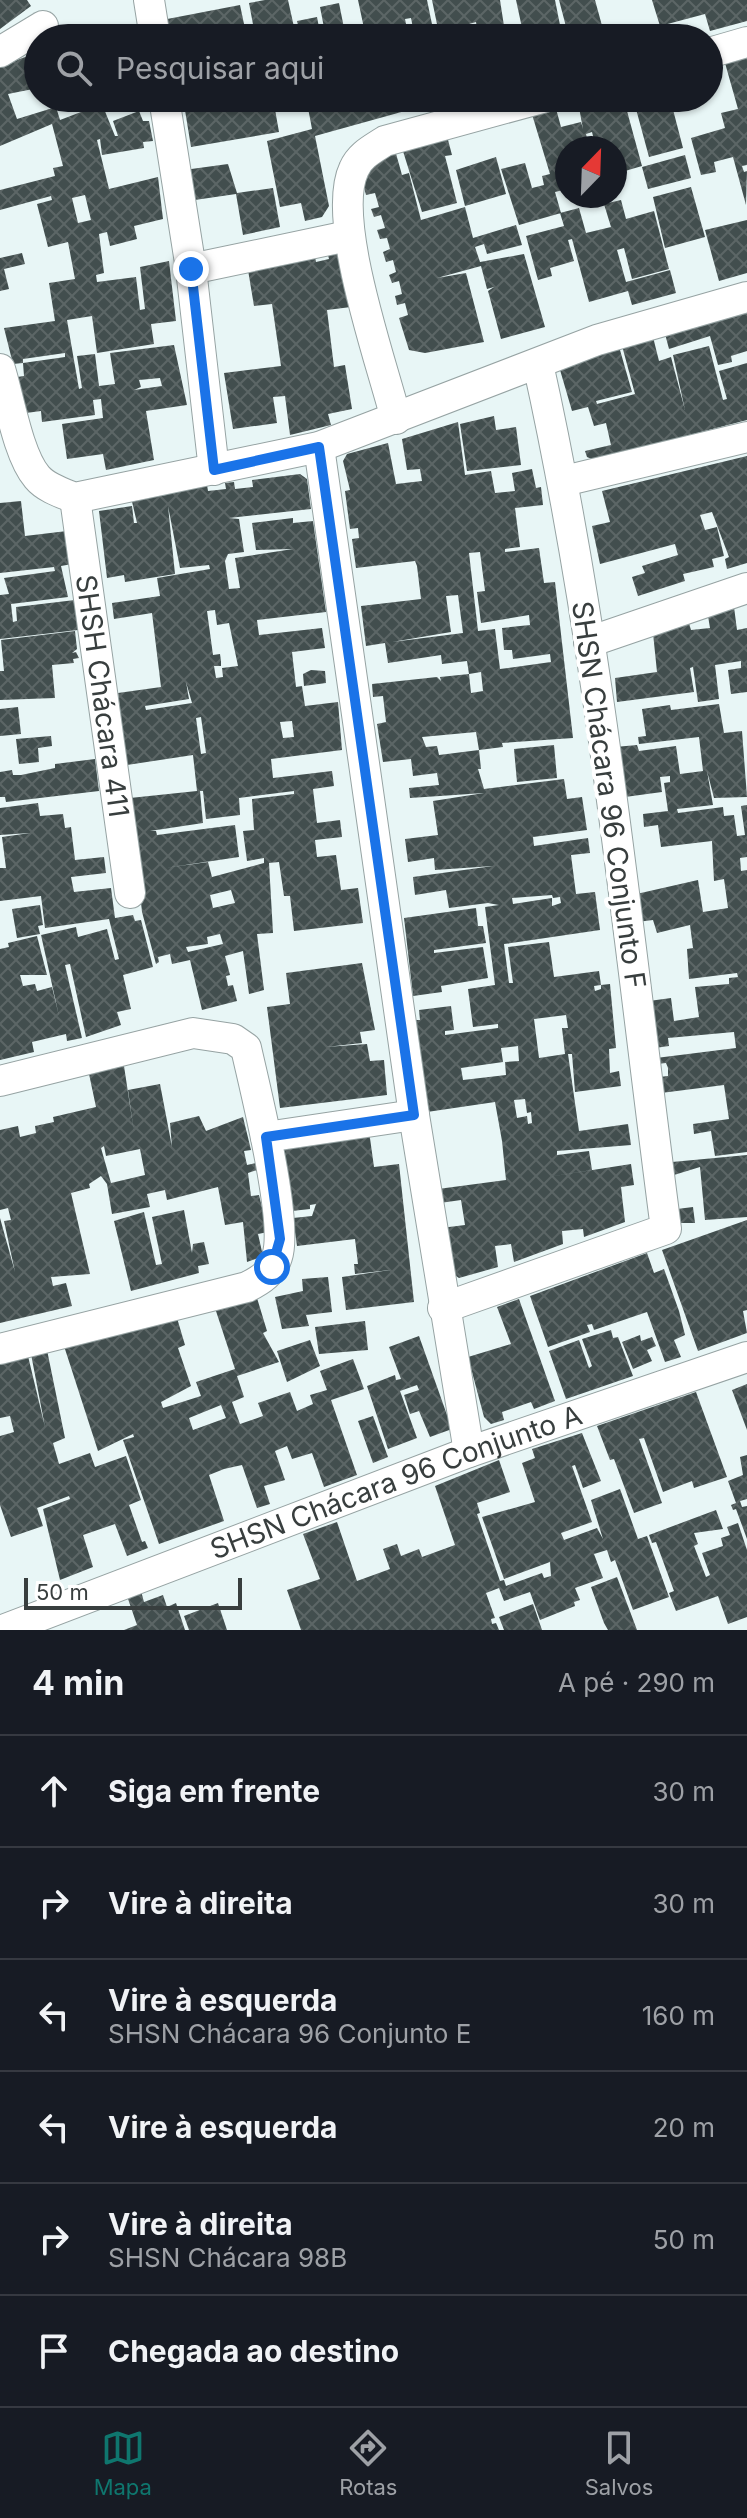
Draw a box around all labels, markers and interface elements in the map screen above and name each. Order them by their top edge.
search box [24,24,723,112]
icon: search [52,46,96,90]
text: Pesquisar aqui [116,50,324,86]
north arrow [555,136,627,208]
route end [173,251,209,287]
street label: SHSH Chácara 411 [69,573,136,820]
street label: SHSN Chácara 96 Conjunto F [565,599,653,991]
route start [254,1249,290,1285]
street label: SHSN Chácara 96 Conjunto A [205,1398,586,1566]
scale bar [24,1574,242,1610]
text: 50 m [36,1579,89,1605]
text: 4 min [32,1662,124,1703]
text: A pé · 290 m [558,1667,715,1698]
icon: ahead [32,1769,76,1813]
text: Siga em frente [108,1773,320,1809]
text: 30 m [652,1776,715,1807]
icon: right [32,1881,76,1925]
text: Vire à direita [108,1885,293,1921]
text: 30 m [652,1888,715,1919]
text: Vire à esquerda [108,1982,337,2018]
icon: left [32,1993,76,2037]
text: 160 m [642,2000,715,2031]
text: SHSN Chácara 96 Conjunto E [108,2018,471,2049]
icon: left [32,2105,76,2149]
text: Vire à esquerda [108,2109,337,2145]
text: 20 m [653,2112,715,2143]
text: Vire à direita [108,2206,293,2242]
icon: right [32,2217,76,2261]
text: 50 m [653,2224,715,2255]
text: SHSN Chácara 98B [108,2242,347,2273]
icon: arrive [32,2329,76,2373]
text: Chegada ao destino [108,2333,399,2369]
tab: Mapa [94,2426,152,2500]
tab: Rotas [339,2426,397,2500]
tab: Salvos [585,2426,653,2500]

